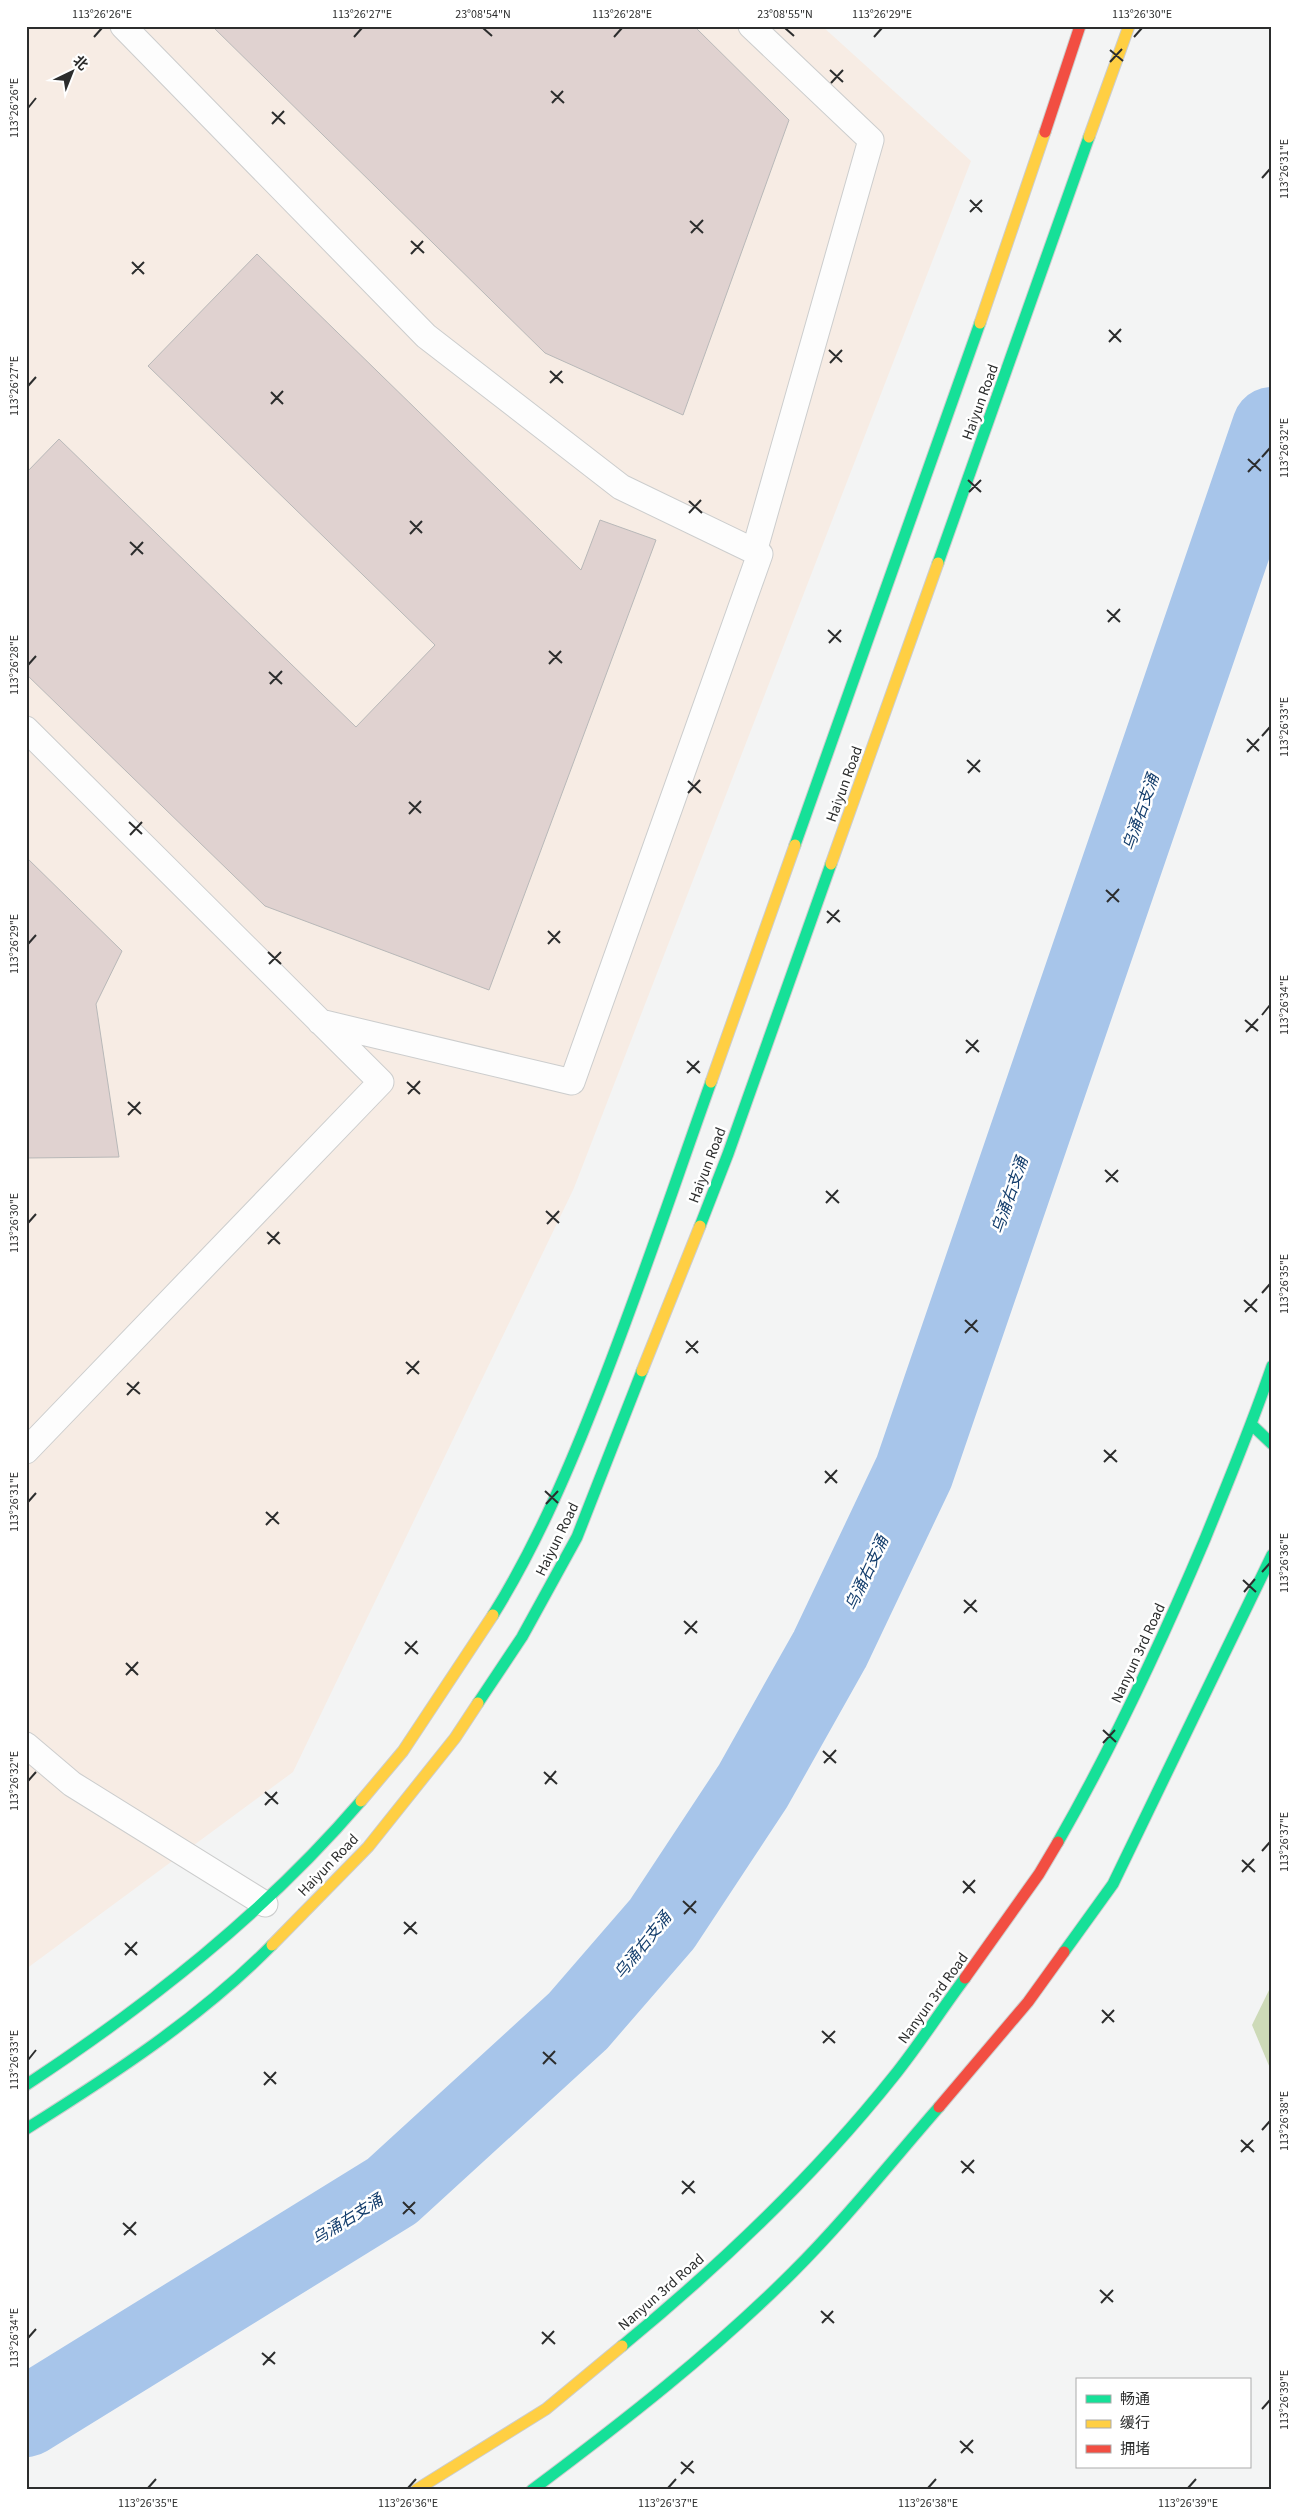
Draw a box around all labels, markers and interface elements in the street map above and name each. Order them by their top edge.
text: 113°26'26"E [72,6,132,23]
text: 113°26'27"E [332,6,392,23]
text: 23°08'54"N [455,6,511,23]
text: 113°26'28"E [592,6,652,23]
text: 23°08'55"N [757,6,813,23]
text: 113°26'29"E [852,6,912,23]
text: 113°26'30"E [1112,6,1172,23]
north arrow [48,48,98,98]
text: 北 [68,51,92,75]
text: 113°26'26"E [6,78,23,138]
text: 113°26'31"E [1276,139,1293,199]
text: 113°26'27"E [6,356,23,416]
street label: Haiyun Road [957,361,1004,443]
text: 113°26'32"E [1276,418,1293,478]
text: 113°26'28"E [6,635,23,695]
text: 113°26'33"E [1276,697,1293,757]
street label: Haiyun Road [821,743,868,825]
water label: 乌涌右支涌 [1118,769,1165,854]
text: 113°26'29"E [6,914,23,974]
text: 113°26'34"E [1276,975,1293,1035]
street label: Haiyun Road [683,1124,732,1206]
water label: 乌涌右支涌 [987,1152,1034,1237]
text: 113°26'30"E [6,1193,23,1253]
text: 113°26'35"E [1276,1254,1293,1314]
text: 113°26'31"E [6,1472,23,1532]
street label: Haiyun Road [531,1499,584,1580]
water label: 乌涌右支涌 [840,1531,895,1614]
text: 113°26'36"E [1276,1533,1293,1593]
street label: Nanyun 3rd Road [1106,1600,1171,1707]
text: 113°26'32"E [6,1751,23,1811]
text: 113°26'37"E [1276,1812,1293,1872]
street label: Haiyun Road [293,1829,364,1901]
water label: 乌涌右支涌 [609,1906,678,1984]
street label: Nanyun 3rd Road [893,1948,974,2048]
text: 113°26'33"E [6,2030,23,2090]
text: 113°26'38"E [1276,2091,1293,2151]
water label: 乌涌右支涌 [308,2188,389,2250]
street label: Nanyun 3rd Road [614,2249,709,2336]
text: 113°26'34"E [6,2308,23,2368]
text: 113°26'39"E [1276,2370,1293,2430]
legend [1076,2378,1250,2468]
text: 畅通 [1120,2389,1150,2410]
text: 缓行 [1120,2413,1150,2434]
text: 拥堵 [1120,2439,1150,2460]
text: 113°26'35"E [118,2495,178,2512]
text: 113°26'36"E [378,2495,438,2512]
text: 113°26'37"E [638,2495,698,2512]
text: 113°26'38"E [898,2495,958,2512]
text: 113°26'39"E [1158,2495,1218,2512]

